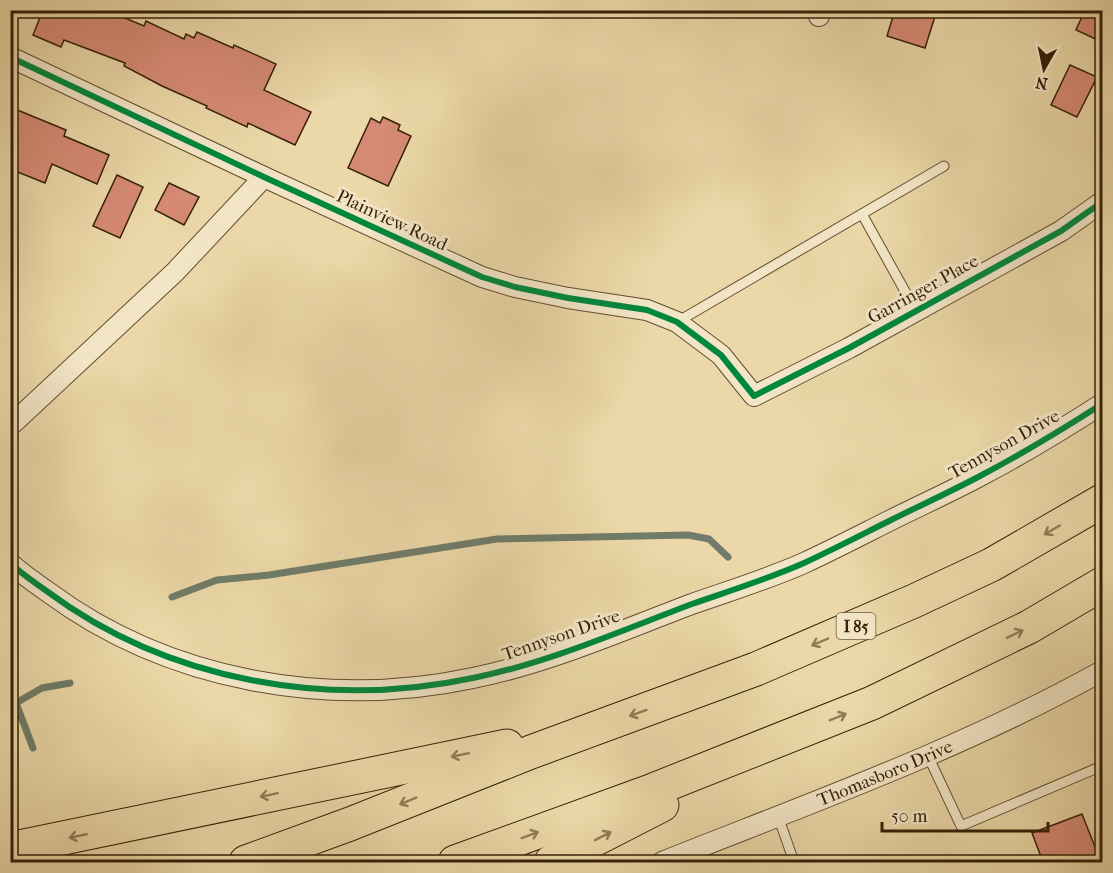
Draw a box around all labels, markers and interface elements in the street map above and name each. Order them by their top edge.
north arrow [1014,39,1074,99]
text: N [1033,73,1049,94]
street label: Plainview Road [333,186,451,255]
street label: Garringer Place [864,250,982,328]
street label: Tennyson Drive [945,405,1063,484]
one-way arrow [1044,525,1061,537]
street label: Tennyson Drive [499,605,623,665]
road number: I 85 [836,613,876,639]
one-way arrow [1005,627,1023,639]
one-way arrow [811,637,829,648]
one-way arrow [629,708,648,719]
one-way arrow [829,711,847,722]
street label: Thomasboro Drive [814,736,956,811]
one-way arrow [450,750,470,761]
one-way arrow [260,790,279,801]
scale bar [882,795,1048,833]
one-way arrow [399,796,417,807]
text: 50 m [891,806,928,827]
one-way arrow [520,829,539,840]
one-way arrow [69,830,88,842]
one-way arrow [594,830,612,841]

